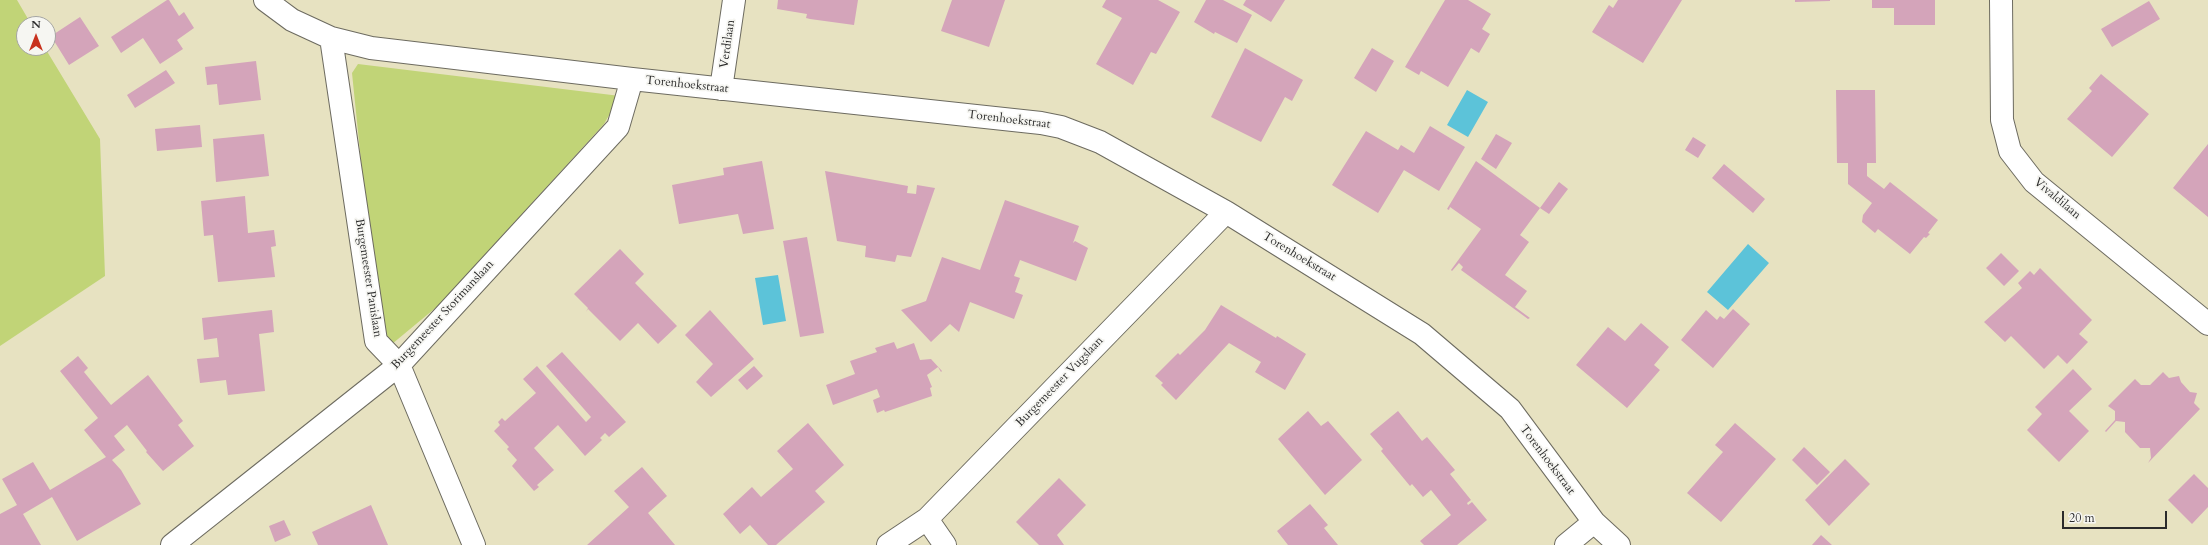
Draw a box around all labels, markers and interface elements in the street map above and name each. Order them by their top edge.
north arrow [16,16,56,56]
text: N [31,17,41,32]
street label: Verdilaan [717,19,739,69]
street label: Torenhoekstraat [645,73,729,97]
street label: Torenhoekstraat [967,108,1051,132]
street label: Vivaldilaan [2031,175,2083,223]
street label: Burgemeester Panislaan [352,218,384,338]
street label: Torenhoekstraat [1260,229,1338,285]
street label: Burgemeester Storimanslaan [389,258,497,372]
street label: Burgemeester Vugslaan [1013,334,1107,430]
street label: Torenhoekstraat [1516,422,1578,498]
scale bar [2064,503,2169,529]
text: 20 m [2069,510,2095,526]

